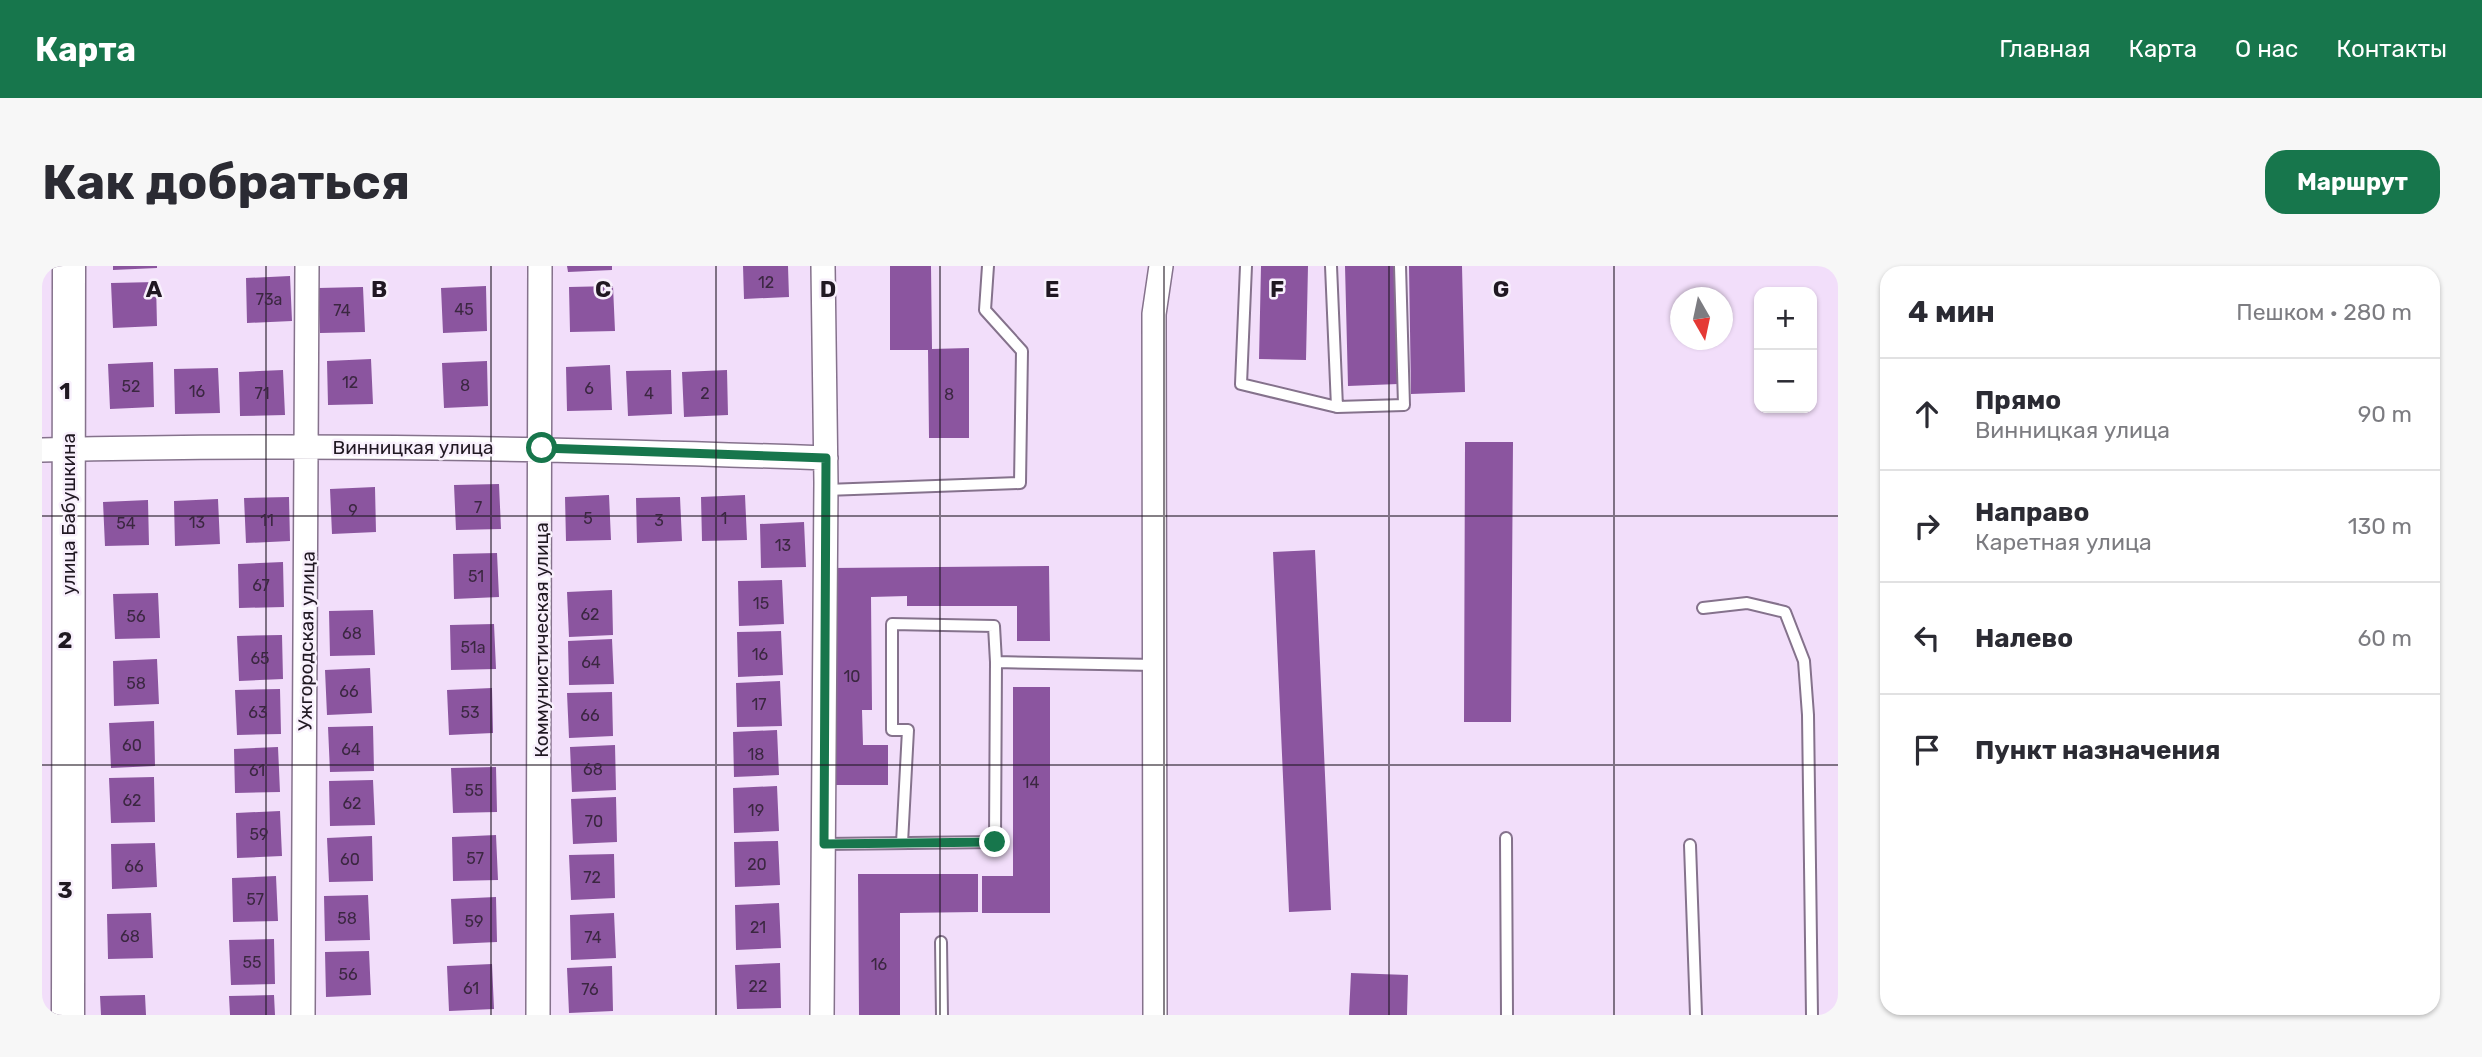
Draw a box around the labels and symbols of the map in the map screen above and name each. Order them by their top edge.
house number: 12 [758,273,774,292]
text: A [146,275,163,303]
text: B [371,275,387,303]
text: C [595,275,611,303]
text: D [820,275,836,303]
text: E [1045,275,1059,303]
text: F [1270,275,1284,303]
text: G [1493,275,1509,303]
north arrow [1670,287,1733,350]
house number: 73а [256,290,282,309]
house number: 45 [454,300,474,319]
house number: 74 [333,301,351,320]
house number: 12 [342,373,358,392]
house number: 8 [460,376,470,395]
text: 1 [59,377,71,405]
house number: 52 [122,377,140,396]
house number: 6 [584,379,594,398]
house number: 16 [189,382,206,401]
house number: 71 [254,384,270,403]
house number: 4 [644,384,654,403]
house number: 2 [700,384,710,403]
house number: 8 [944,385,954,404]
route start [526,432,557,463]
street label: улица Бабушкина [57,433,80,595]
street label: Винницкая улица [332,436,494,459]
house number: 7 [474,498,482,517]
house number: 9 [348,501,358,520]
house number: 5 [583,509,593,528]
house number: 1 [721,509,727,528]
house number: 11 [260,511,274,530]
house number: 3 [654,511,664,530]
house number: 13 [189,513,205,532]
house number: 54 [116,514,136,533]
street label: Коммунистическая улица [530,522,553,758]
house number: 13 [775,536,791,555]
street label: Ужгородская улица [293,551,320,731]
house number: 51 [468,567,484,586]
house number: 67 [252,576,270,595]
house number: 15 [753,594,769,613]
house number: 62 [580,605,600,624]
house number: 56 [126,607,146,626]
house number: 68 [342,624,362,643]
text: 2 [58,626,72,654]
house number: 51а [461,638,485,657]
house number: 16 [752,645,769,664]
house number: 65 [250,649,270,668]
house number: 64 [581,653,601,672]
house number: 10 [843,667,861,686]
house number: 58 [126,674,146,693]
house number: 66 [339,682,359,701]
house number: 17 [751,695,767,714]
house number: 63 [248,703,268,722]
house number: 53 [460,703,480,722]
house number: 66 [580,706,600,725]
house number: 60 [122,736,142,755]
house number: 64 [341,740,361,759]
house number: 18 [747,745,765,764]
house number: 68 [583,760,603,779]
house number: 61 [249,761,265,780]
house number: 14 [1023,773,1039,792]
house number: 55 [464,781,484,800]
house number: 62 [122,791,142,810]
house number: 62 [342,794,362,813]
house number: 19 [748,801,764,820]
house number: 70 [585,812,603,831]
house number: 59 [250,825,269,844]
route end [979,826,1010,857]
house number: 57 [466,849,484,868]
house number: 60 [340,850,360,869]
house number: 20 [747,855,767,874]
house number: 66 [124,857,144,876]
house number: 72 [583,868,601,887]
text: 3 [57,876,73,904]
house number: 57 [246,890,264,909]
house number: 58 [337,909,357,928]
house number: 59 [465,912,484,931]
house number: 21 [750,918,766,937]
house number: 68 [120,927,140,946]
house number: 74 [584,928,602,947]
house number: 55 [242,953,262,972]
house number: 16 [871,955,888,974]
house number: 56 [338,965,358,984]
house number: 22 [749,977,767,996]
house number: 61 [463,979,479,998]
house number: 76 [581,980,599,999]

